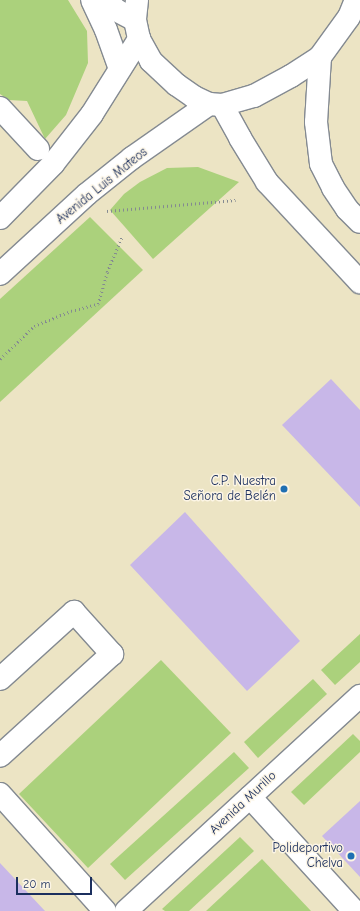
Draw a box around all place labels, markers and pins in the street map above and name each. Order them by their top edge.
place label: C.P. Nuestra Señora de Belén [183,474,276,505]
marker: C.P. Nuestra Señora de Belén [279,484,289,494]
place label: Polideportivo Chelva [273,841,343,872]
marker: Polideportivo Chelva [346,851,356,861]

